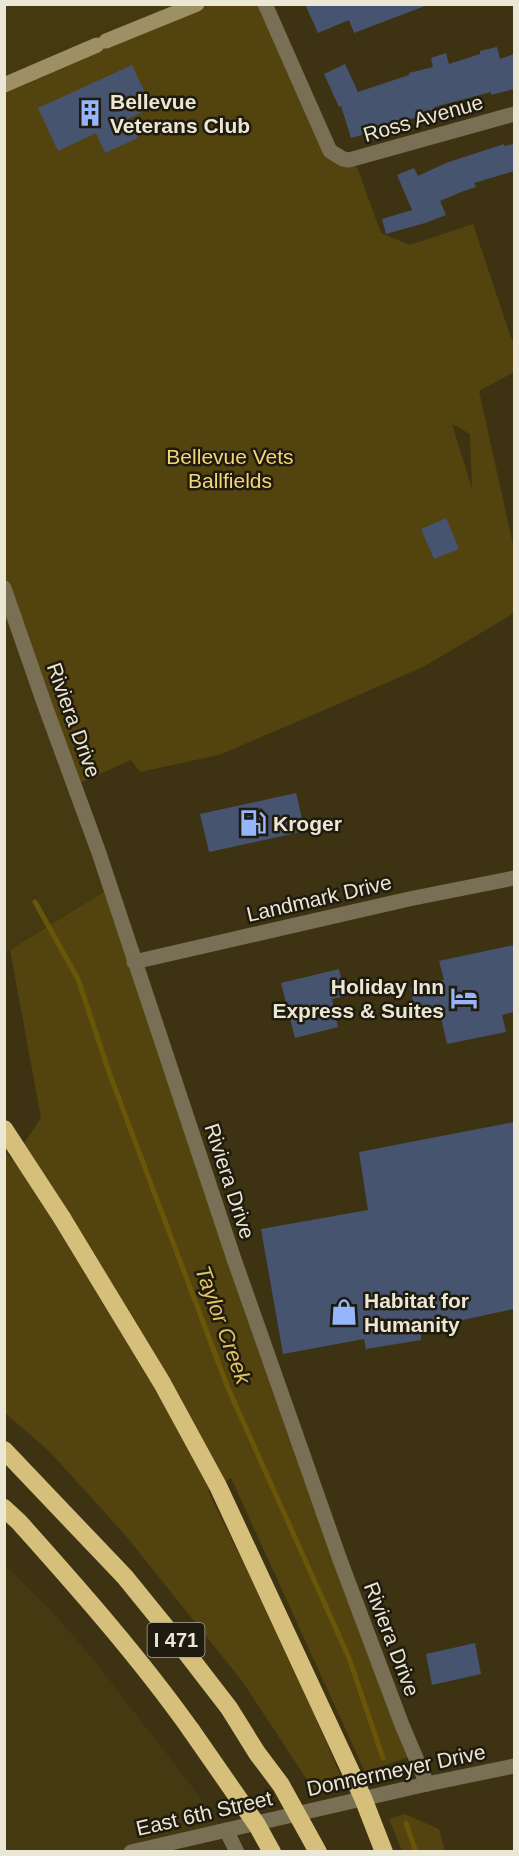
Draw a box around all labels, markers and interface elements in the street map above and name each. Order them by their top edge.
place label: Bellevue Veterans Club [110,90,250,137]
street label: Ross Avenue [361,90,485,146]
building icon: Bellevue Veterans Club [75,98,105,128]
park label: Bellevue Vets Ballfields [166,445,294,492]
street label: Riviera Drive [43,660,105,780]
fuel station icon: Kroger [238,808,268,838]
place label: Kroger [273,812,342,835]
street label: Landmark Drive [244,870,394,926]
place label: Holiday Inn Express & Suites [272,975,444,1022]
hotel icon: Holiday Inn Express & Suites [449,983,479,1013]
street label: Riviera Drive [200,1120,260,1242]
water label: Taylor Creek [190,1263,256,1388]
place label: Habitat for Humanity [364,1289,469,1336]
shop icon: Habitat for Humanity [329,1297,359,1327]
street label: Riviera Drive [360,1579,424,1699]
road number: I 471 [148,1623,204,1657]
street label: Donnermeyer Drive [305,1740,487,1800]
street label: East 6th Street [134,1786,274,1840]

